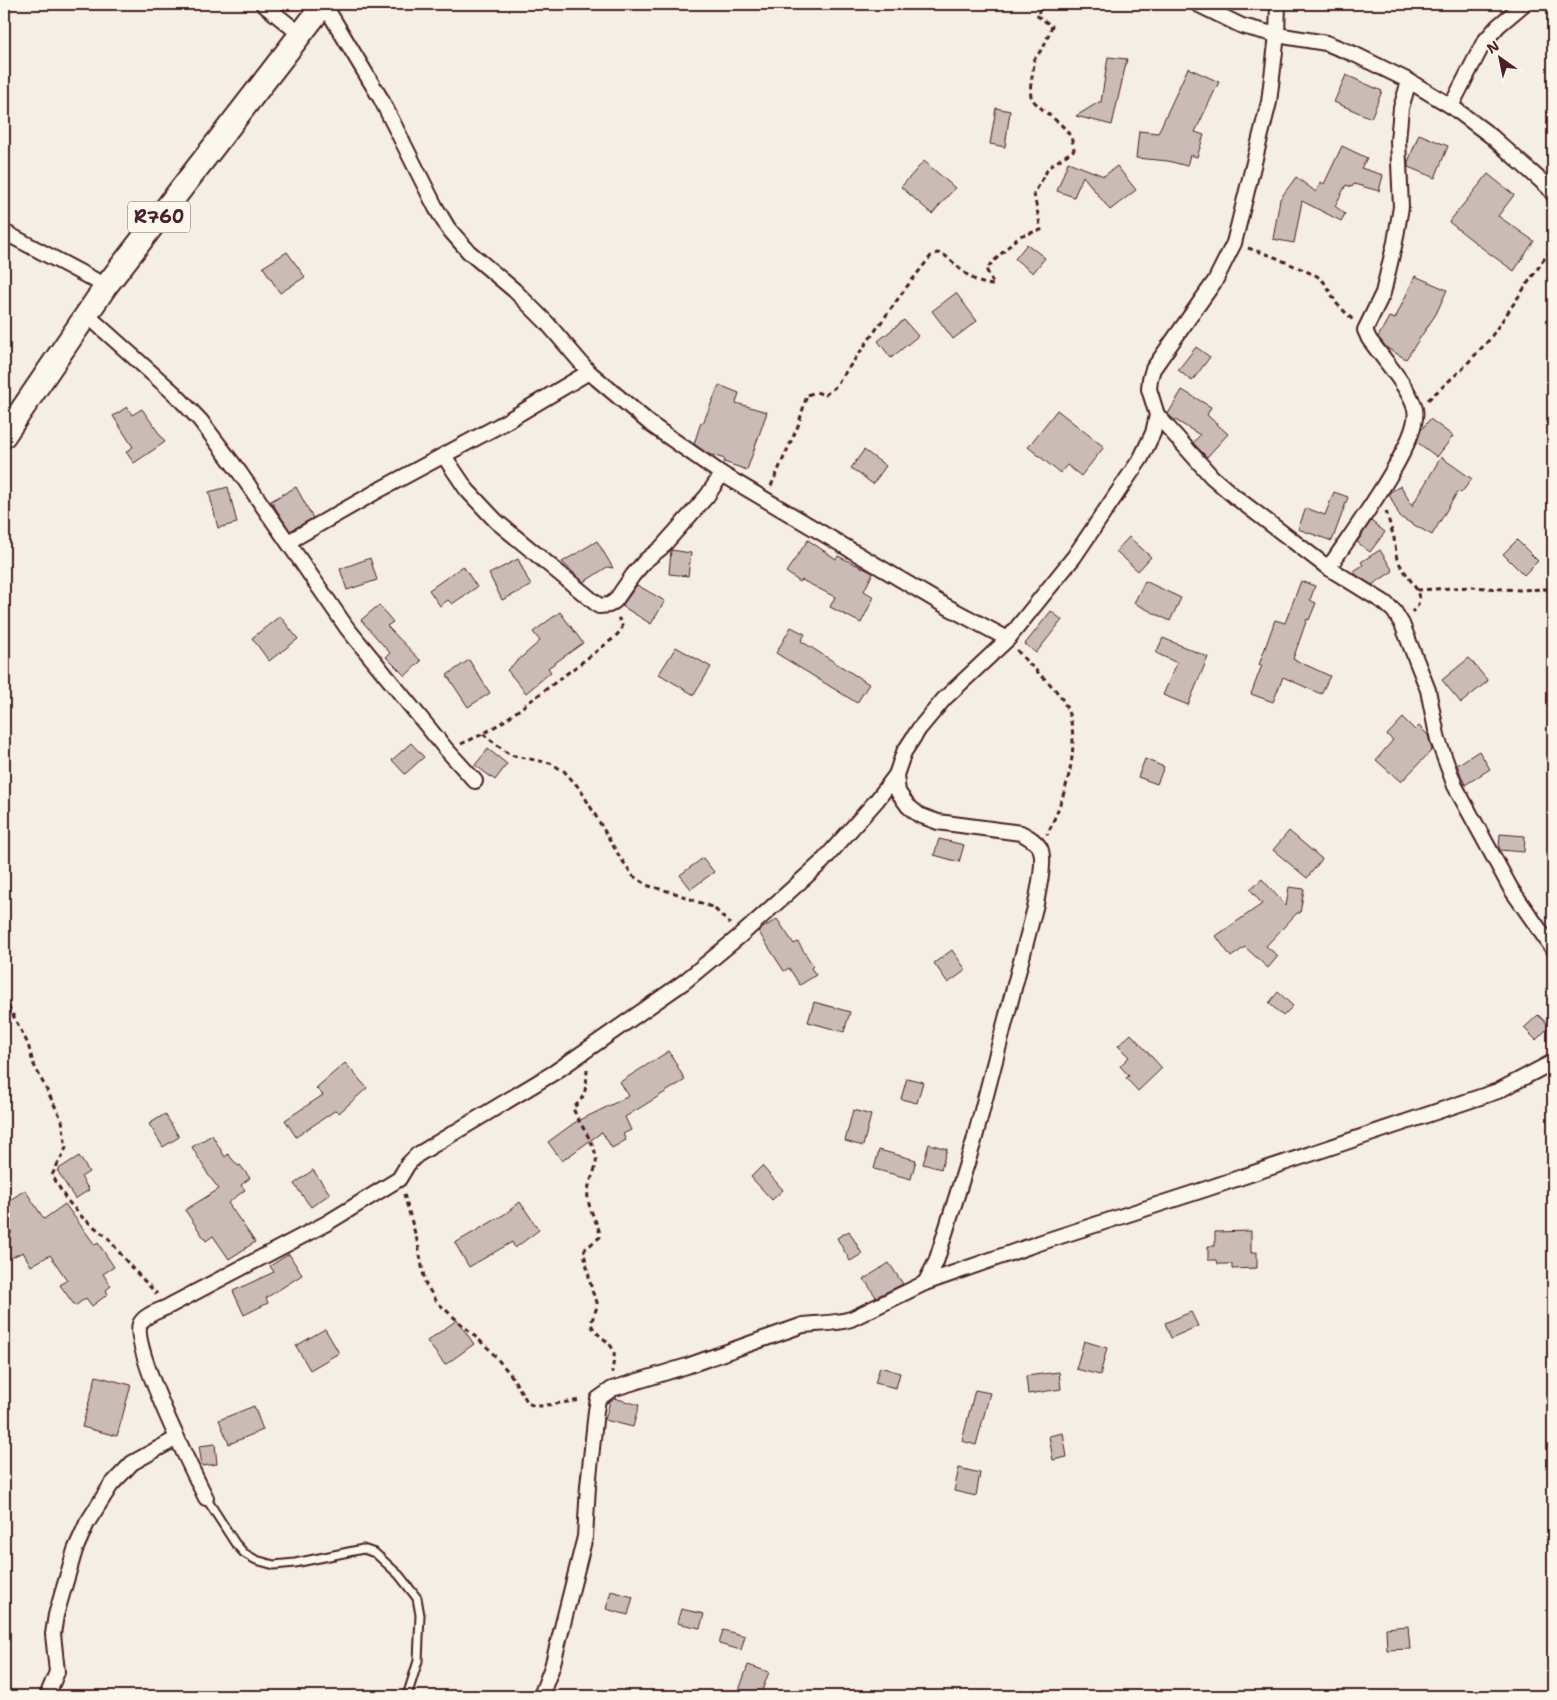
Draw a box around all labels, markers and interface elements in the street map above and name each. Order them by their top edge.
north arrow [1474,32,1524,82]
text: N [1483,37,1502,58]
road number: R760 [128,202,190,232]

